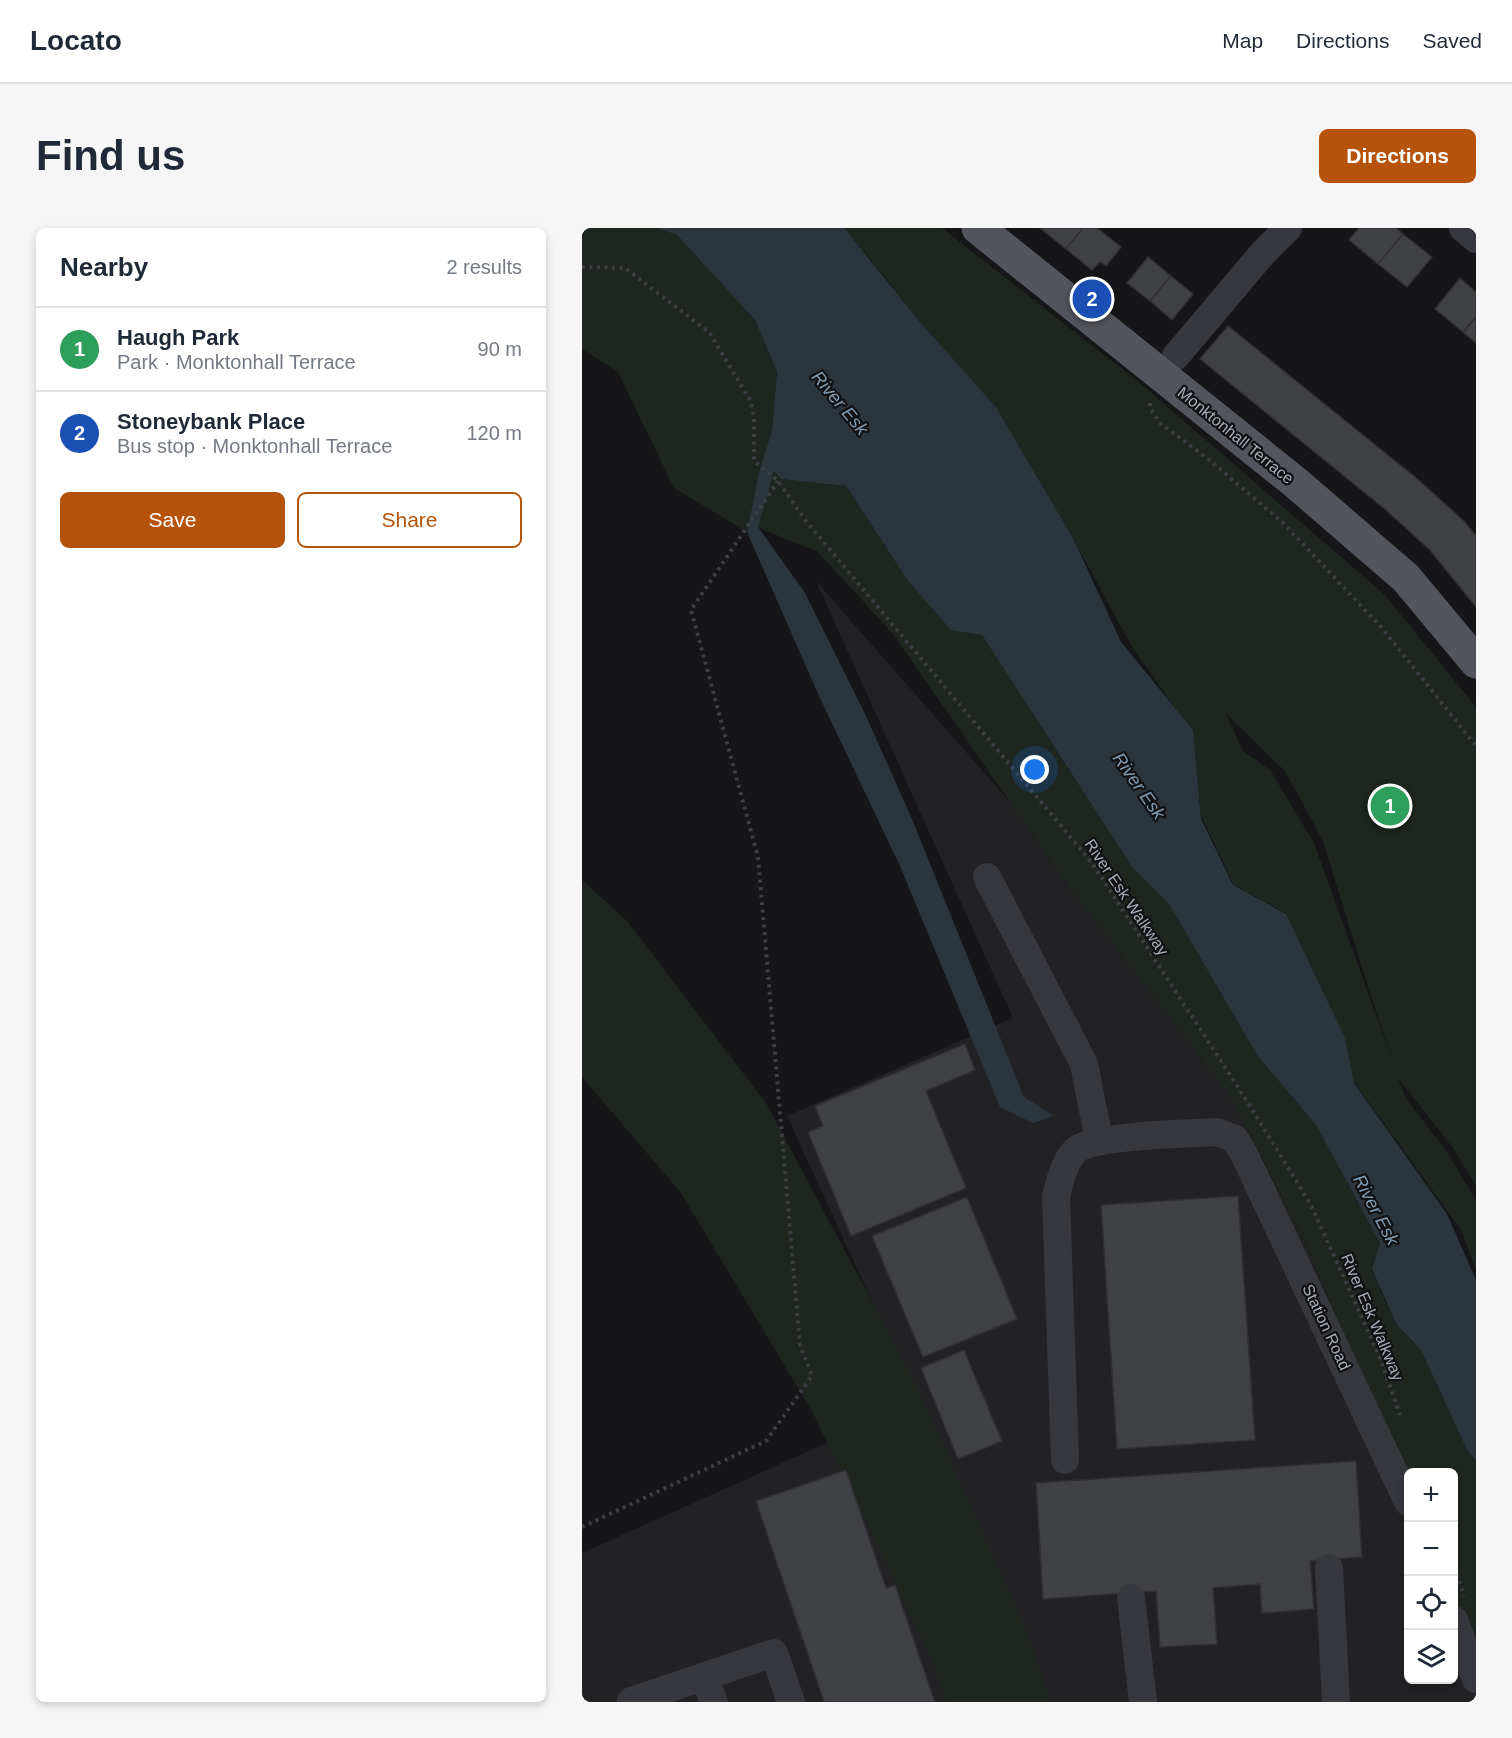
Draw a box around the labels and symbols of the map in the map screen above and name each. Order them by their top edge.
pin: 2 [1072,276,1112,322]
water label: River Esk [808,367,873,440]
street label: Monktonhall Terrace [1174,384,1297,487]
water label: River Esk [1109,749,1170,824]
your location [1020,755,1049,784]
pin: 1 [1370,784,1410,828]
street label: River Esk Walkway [1081,836,1172,959]
water label: River Esk [1349,1171,1403,1250]
street label: River Esk Walkway [1338,1251,1407,1383]
street label: Station Road [1299,1282,1354,1373]

